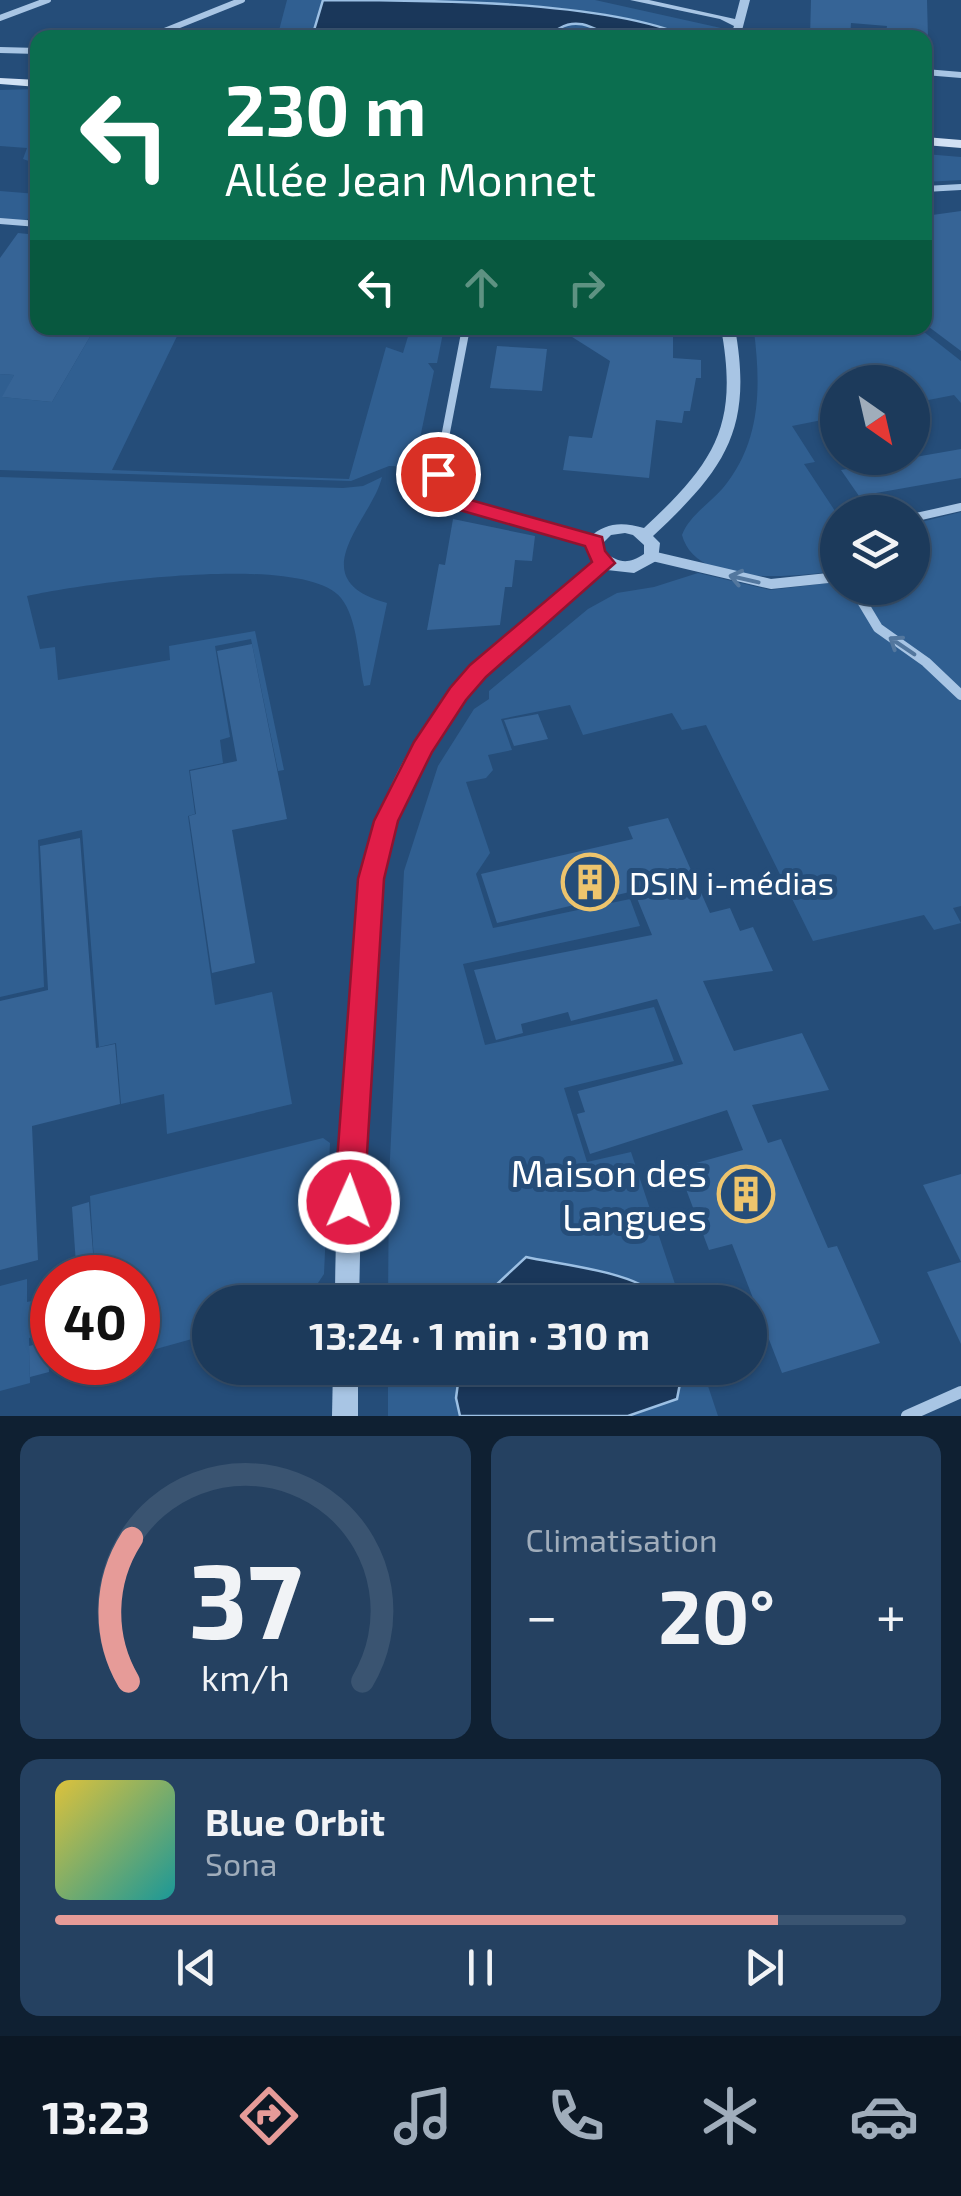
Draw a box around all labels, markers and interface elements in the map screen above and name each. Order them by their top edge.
text: 230 m [225,66,426,150]
icon: left [60,70,190,200]
text: Allée Jean Monnet [225,151,596,205]
icon: left [349,260,404,315]
icon: ahead [454,260,509,315]
icon: right [559,260,614,315]
north arrow [820,365,930,475]
map controls [820,365,930,605]
pin [396,432,481,517]
icon: arrive [411,447,466,502]
button: layers [820,495,930,605]
one-way arrow [729,569,761,587]
one-way arrow [888,635,917,656]
building icon: DSIN i-médias [560,852,620,912]
place label: DSIN i-médias [629,863,834,901]
place label: Maison des Langues [510,1149,707,1239]
position arrow [297,1150,401,1254]
building icon: Maison des Langues [716,1164,776,1224]
speed limit sign: 40 [30,1255,160,1385]
text: 13:24 · 1 min · 310 m [309,1312,650,1358]
text: Climatisation [526,1520,718,1558]
text: 37 [188,1535,302,1660]
text: 20° [658,1569,775,1659]
text: − [526,1581,558,1647]
text: + [876,1581,906,1647]
text: km/h [201,1655,290,1698]
text: Blue Orbit [205,1798,385,1844]
text: Sona [205,1844,277,1882]
icon: previous [169,1940,224,1995]
icon: pause [453,1940,508,1995]
icon: next [737,1940,792,1995]
icon: directions [234,2081,304,2151]
icon: music [388,2081,458,2151]
icon: phone [541,2081,611,2151]
icon: climate [695,2081,765,2151]
icon: car [849,2081,919,2151]
text: 13:23 [42,2089,150,2143]

